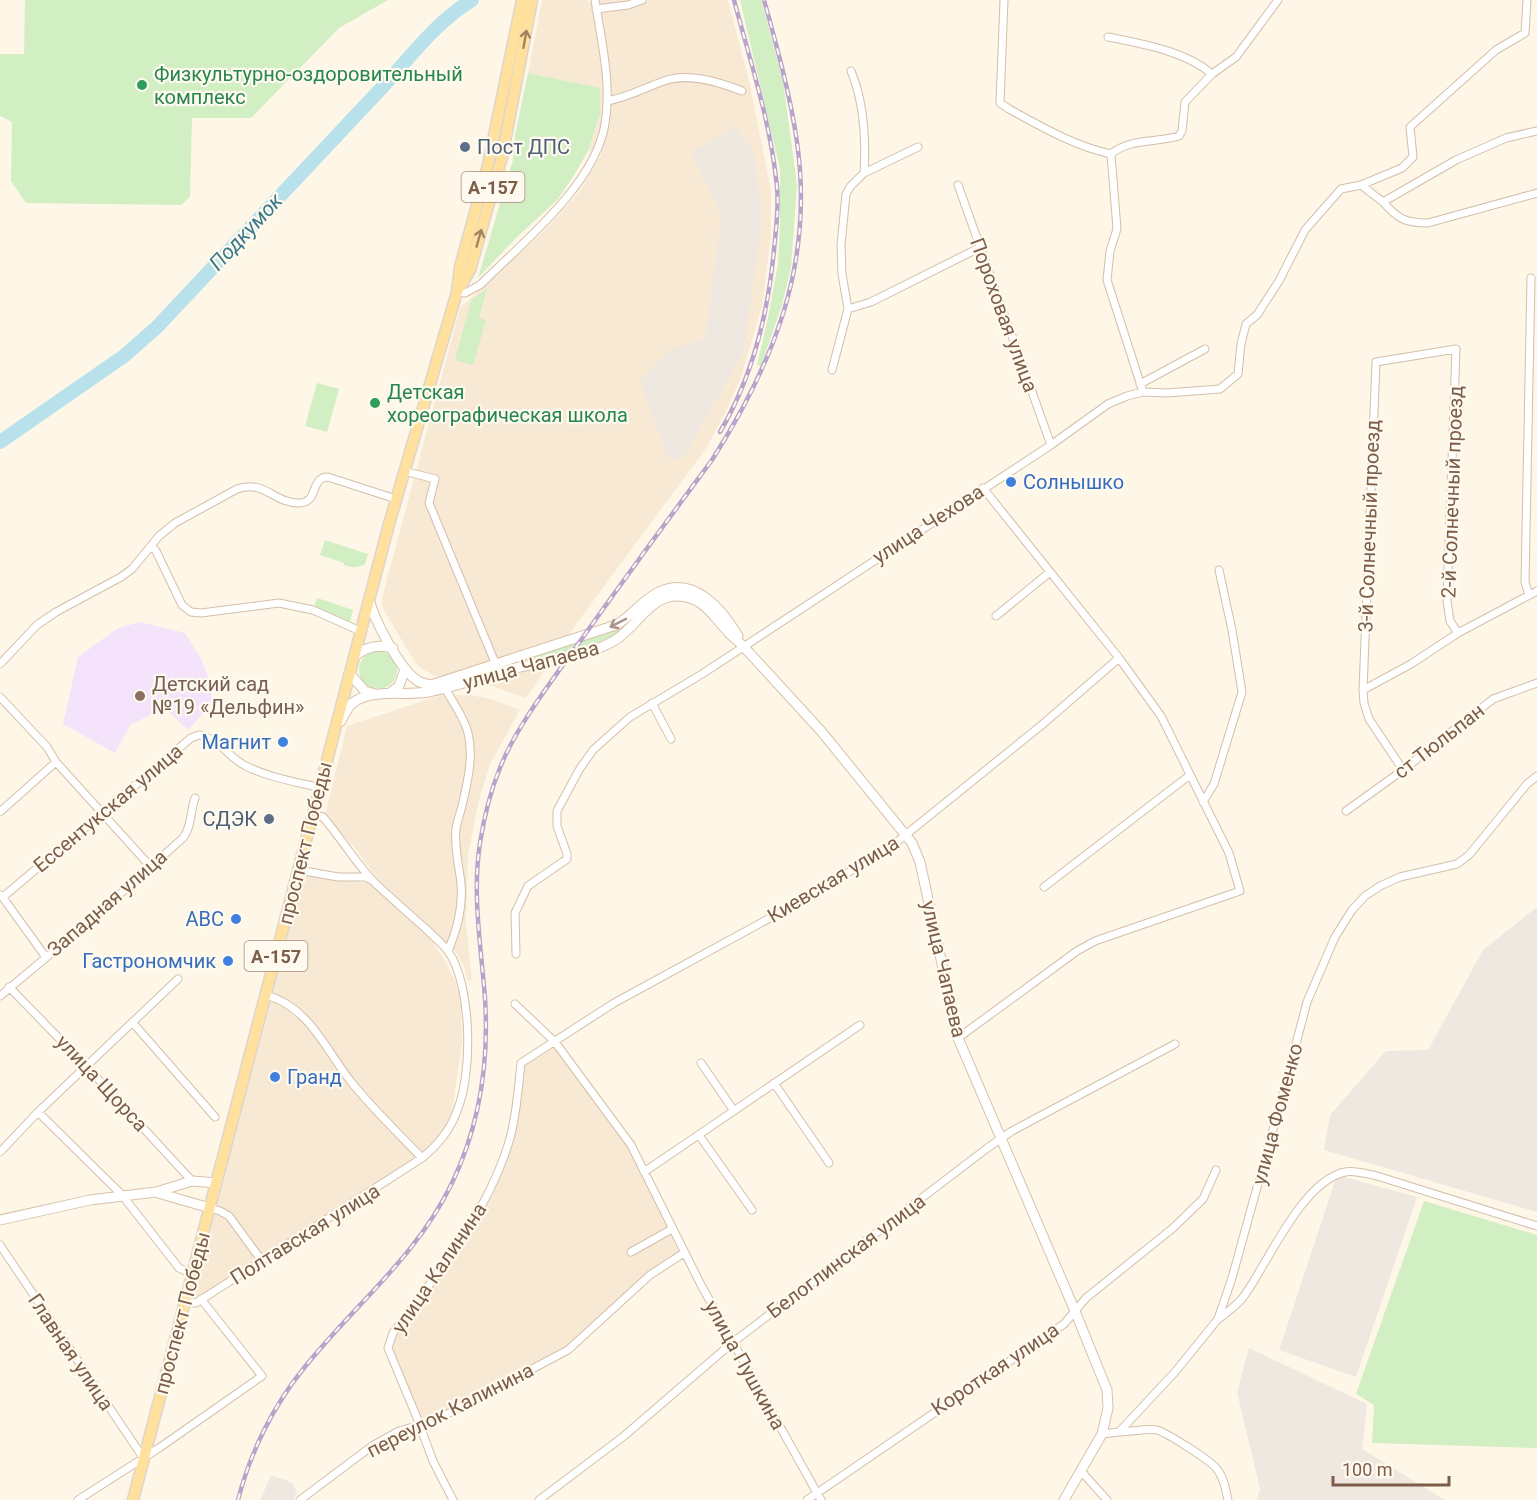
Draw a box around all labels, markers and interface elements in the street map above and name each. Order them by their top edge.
one-way arrow [519,30,530,49]
place label: Физкультурно-оздоровительный комплекс [154,62,463,109]
marker: Физкультурно-оздоровительный комплекс [135,78,149,92]
place label: Пост ДПС [477,135,570,159]
marker: Пост ДПС [458,140,472,154]
road number: А-157 [462,172,524,202]
water label: Подкумок [204,188,288,275]
one-way arrow [474,229,485,248]
street label: Пороховая улица [965,235,1043,395]
place label: Детская хореографическая школа [387,380,628,427]
street label: 2-й Солнечный проезд [1436,385,1468,599]
marker: Детская хореографическая школа [368,396,382,410]
street label: 3-й Солнечный проезд [1353,419,1385,633]
place label: Солнышко [1023,470,1124,494]
marker: Солнышко [1004,475,1018,489]
street label: улица Чехова [868,479,988,569]
one-way arrow [609,618,627,629]
street label: улица Чапаева [460,635,602,695]
place label: Детский сад №19 «Дельфин» [152,672,304,719]
marker: Детский сад №19 «Дельфин» [133,689,147,703]
street label: ст Тюльпан [1389,698,1489,784]
place label: Магнит [202,730,271,754]
marker: Магнит [276,735,290,749]
street label: Ессентукская улица [29,739,187,877]
street label: проспект Победы [273,759,337,927]
place label: СДЭК [203,807,257,831]
marker: СДЭК [262,812,276,826]
street label: Киевская улица [763,830,903,928]
street label: Западная улица [42,845,172,961]
street label: улица Чапаева [917,898,971,1040]
place label: ABC [185,907,224,931]
marker: ABC [229,912,243,926]
road number: А-157 [244,941,308,971]
place label: Гастрономчик [82,949,216,973]
marker: Гастрономчик [221,954,235,968]
street label: улица Щорса [51,1030,153,1136]
street label: улица Фоменко [1247,1041,1307,1187]
place label: Гранд [287,1065,342,1089]
marker: Гранд [268,1070,282,1084]
street label: Полтавская улица [226,1178,384,1290]
street label: Белоглинская улица [762,1189,930,1323]
street label: улица Калинина [387,1198,491,1338]
street label: проспект Победы [149,1229,215,1397]
street label: Главная улица [23,1289,119,1415]
street label: улица Пушкина [699,1296,791,1434]
street label: Короткая улица [927,1318,1063,1420]
street label: переулок Калинина [363,1358,537,1462]
scale bar [1333,1449,1448,1487]
text: 100 m [1342,1459,1393,1480]

